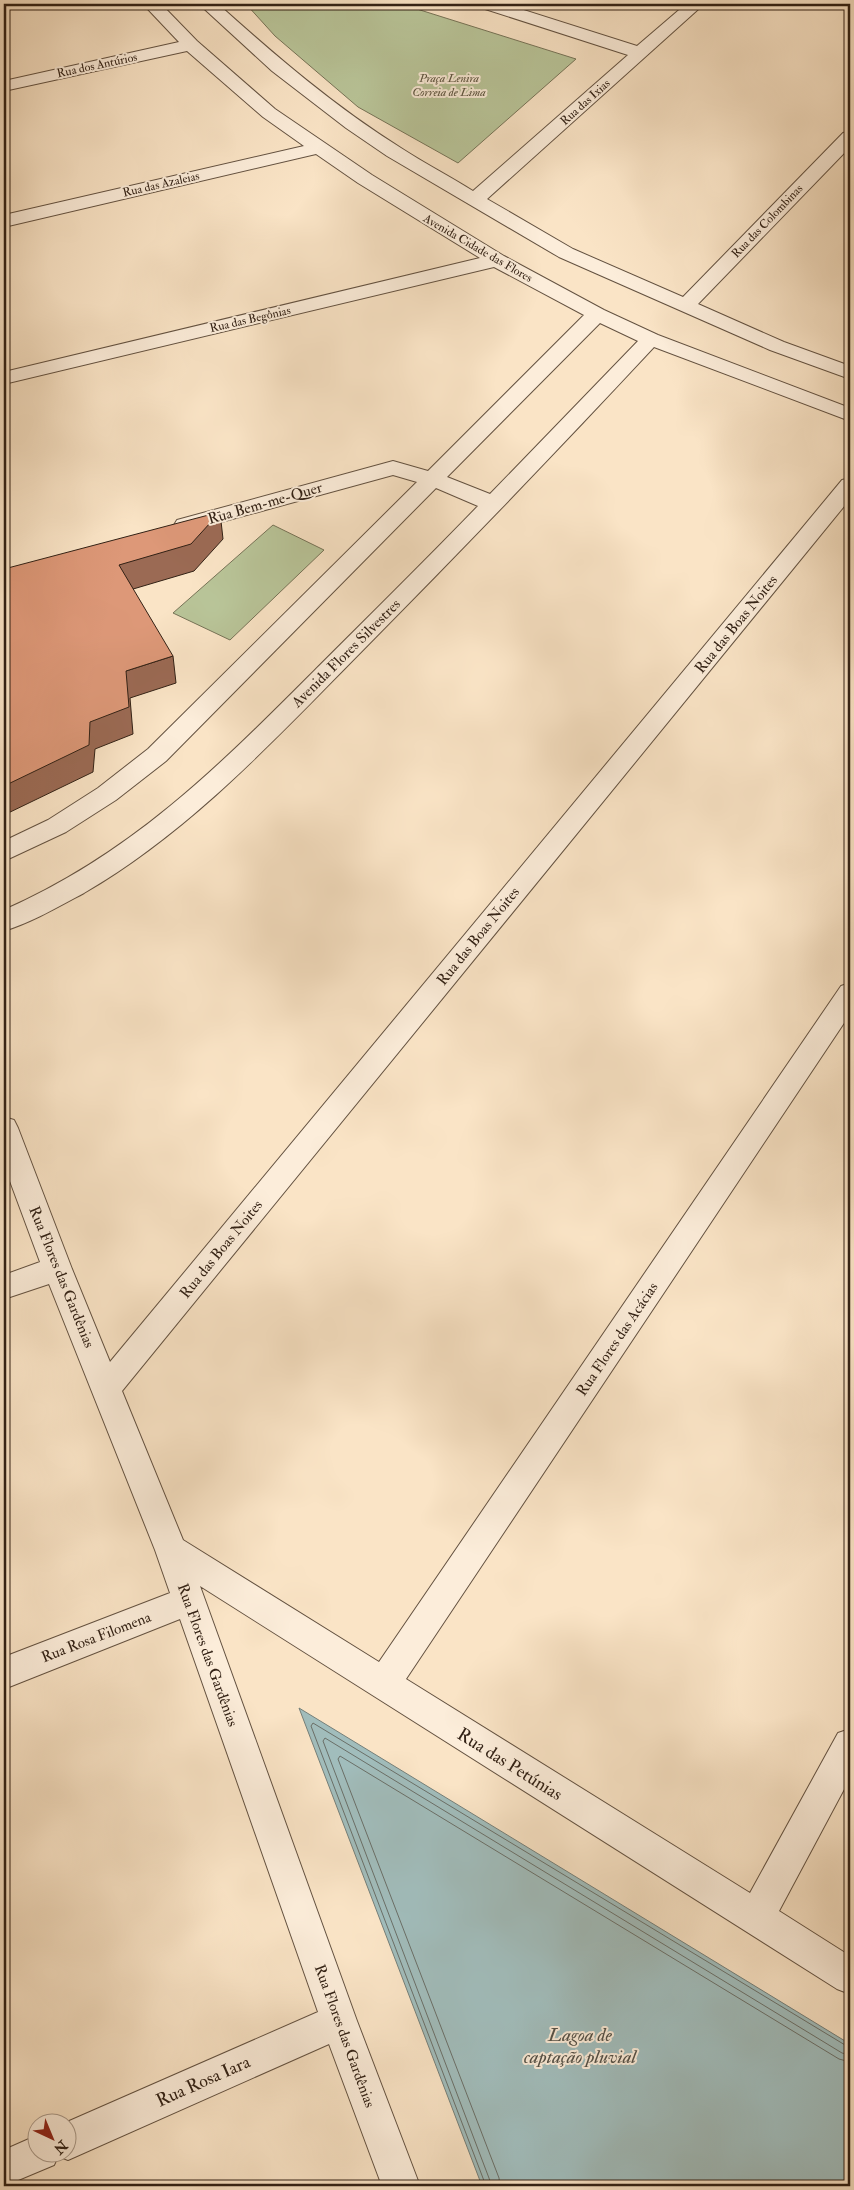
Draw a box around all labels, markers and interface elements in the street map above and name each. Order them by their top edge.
street label: Rua dos Antúrios [56,50,139,81]
park label: Praça Lenira Correia de Lima [412,71,486,100]
street label: Rua das Ixias [557,76,613,129]
street label: Rua das Azaleias [121,168,201,201]
street label: Rua das Colombinas [728,181,806,261]
street label: Avenida Cidade das Flores [420,211,535,286]
street label: Rua das Begônias [208,303,292,336]
street label: Rua Bem-me-Quer [206,478,325,529]
street label: Rua das Boas Noites [691,571,782,677]
street label: Avenida Flores Silvestres [287,595,405,712]
street label: Rua das Boas Noites [433,883,524,989]
street label: Rua das Boas Noites [176,1196,267,1302]
street label: Rua Flores das Gardênias [24,1204,99,1351]
street label: Rua Flores das Acácias [572,1279,663,1400]
street label: Rua Flores das Gardênias [173,1581,242,1729]
street label: Rua Rosa Filomena [39,1608,154,1667]
street label: Rua das Petúnias [453,1723,567,1806]
street label: Rua Flores das Gardênias [310,1962,379,2110]
water label: Lagoa de captação pluvial [524,2023,637,2069]
street label: Rua Rosa Iara [153,2050,254,2112]
north arrow [28,2112,78,2162]
text: N [50,2136,72,2158]

